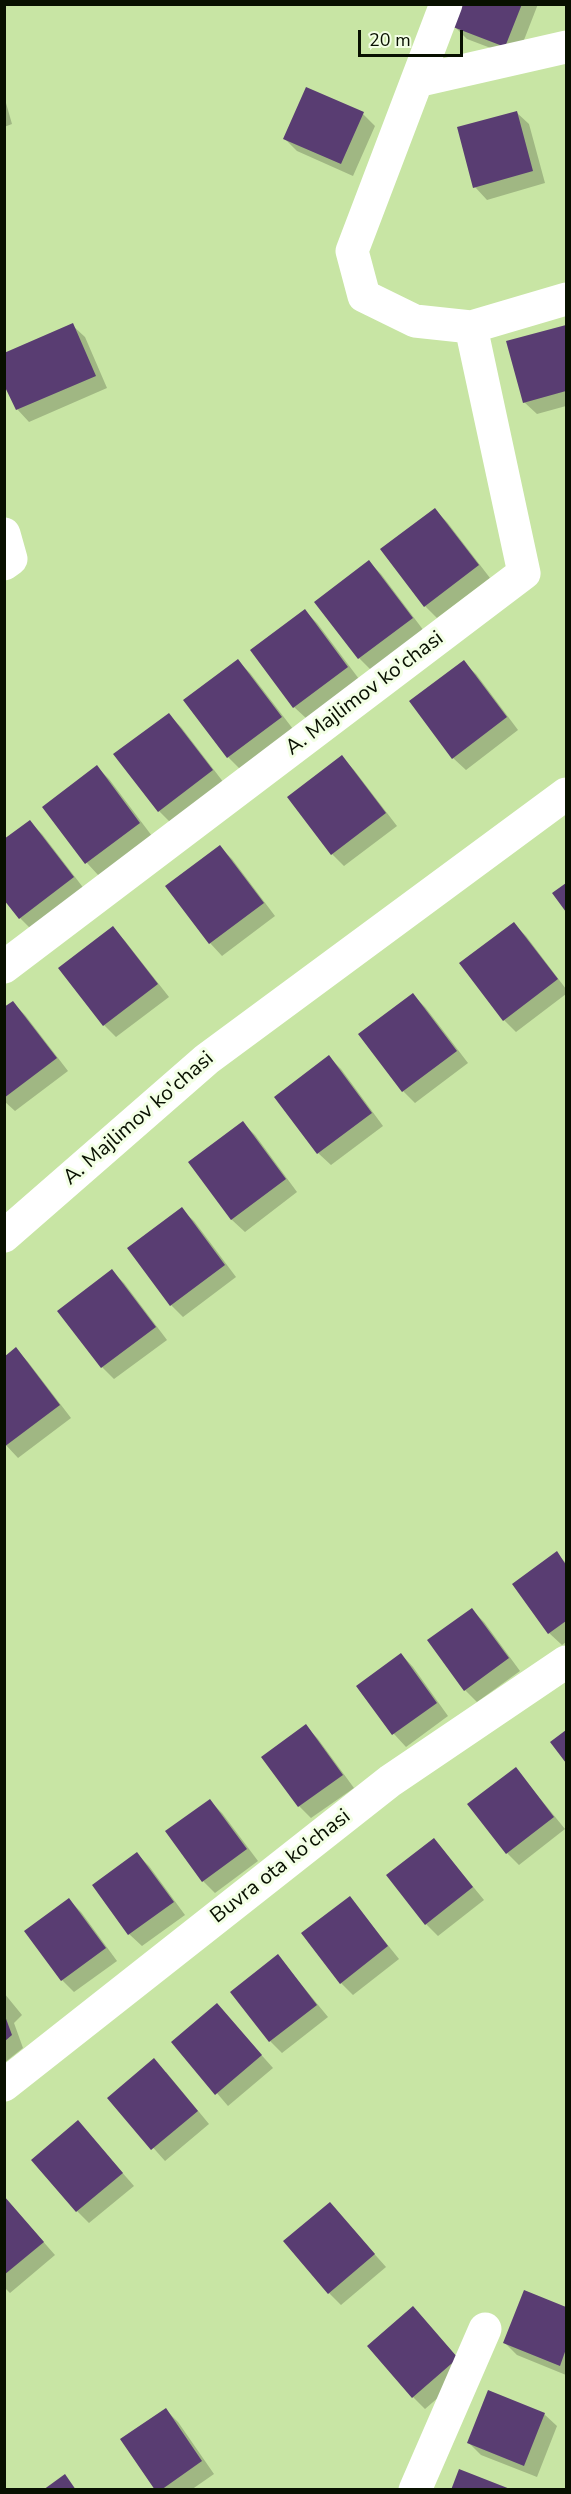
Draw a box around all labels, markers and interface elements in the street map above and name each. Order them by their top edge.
scale bar [361,18,466,56]
text: 20 m [369,28,411,52]
street label: A. Majlimov ko'chasi [281,626,449,762]
street label: A. Majlimov ko'chasi [59,1047,219,1191]
street label: Buvra ota ko'chasi [206,1805,356,1929]

